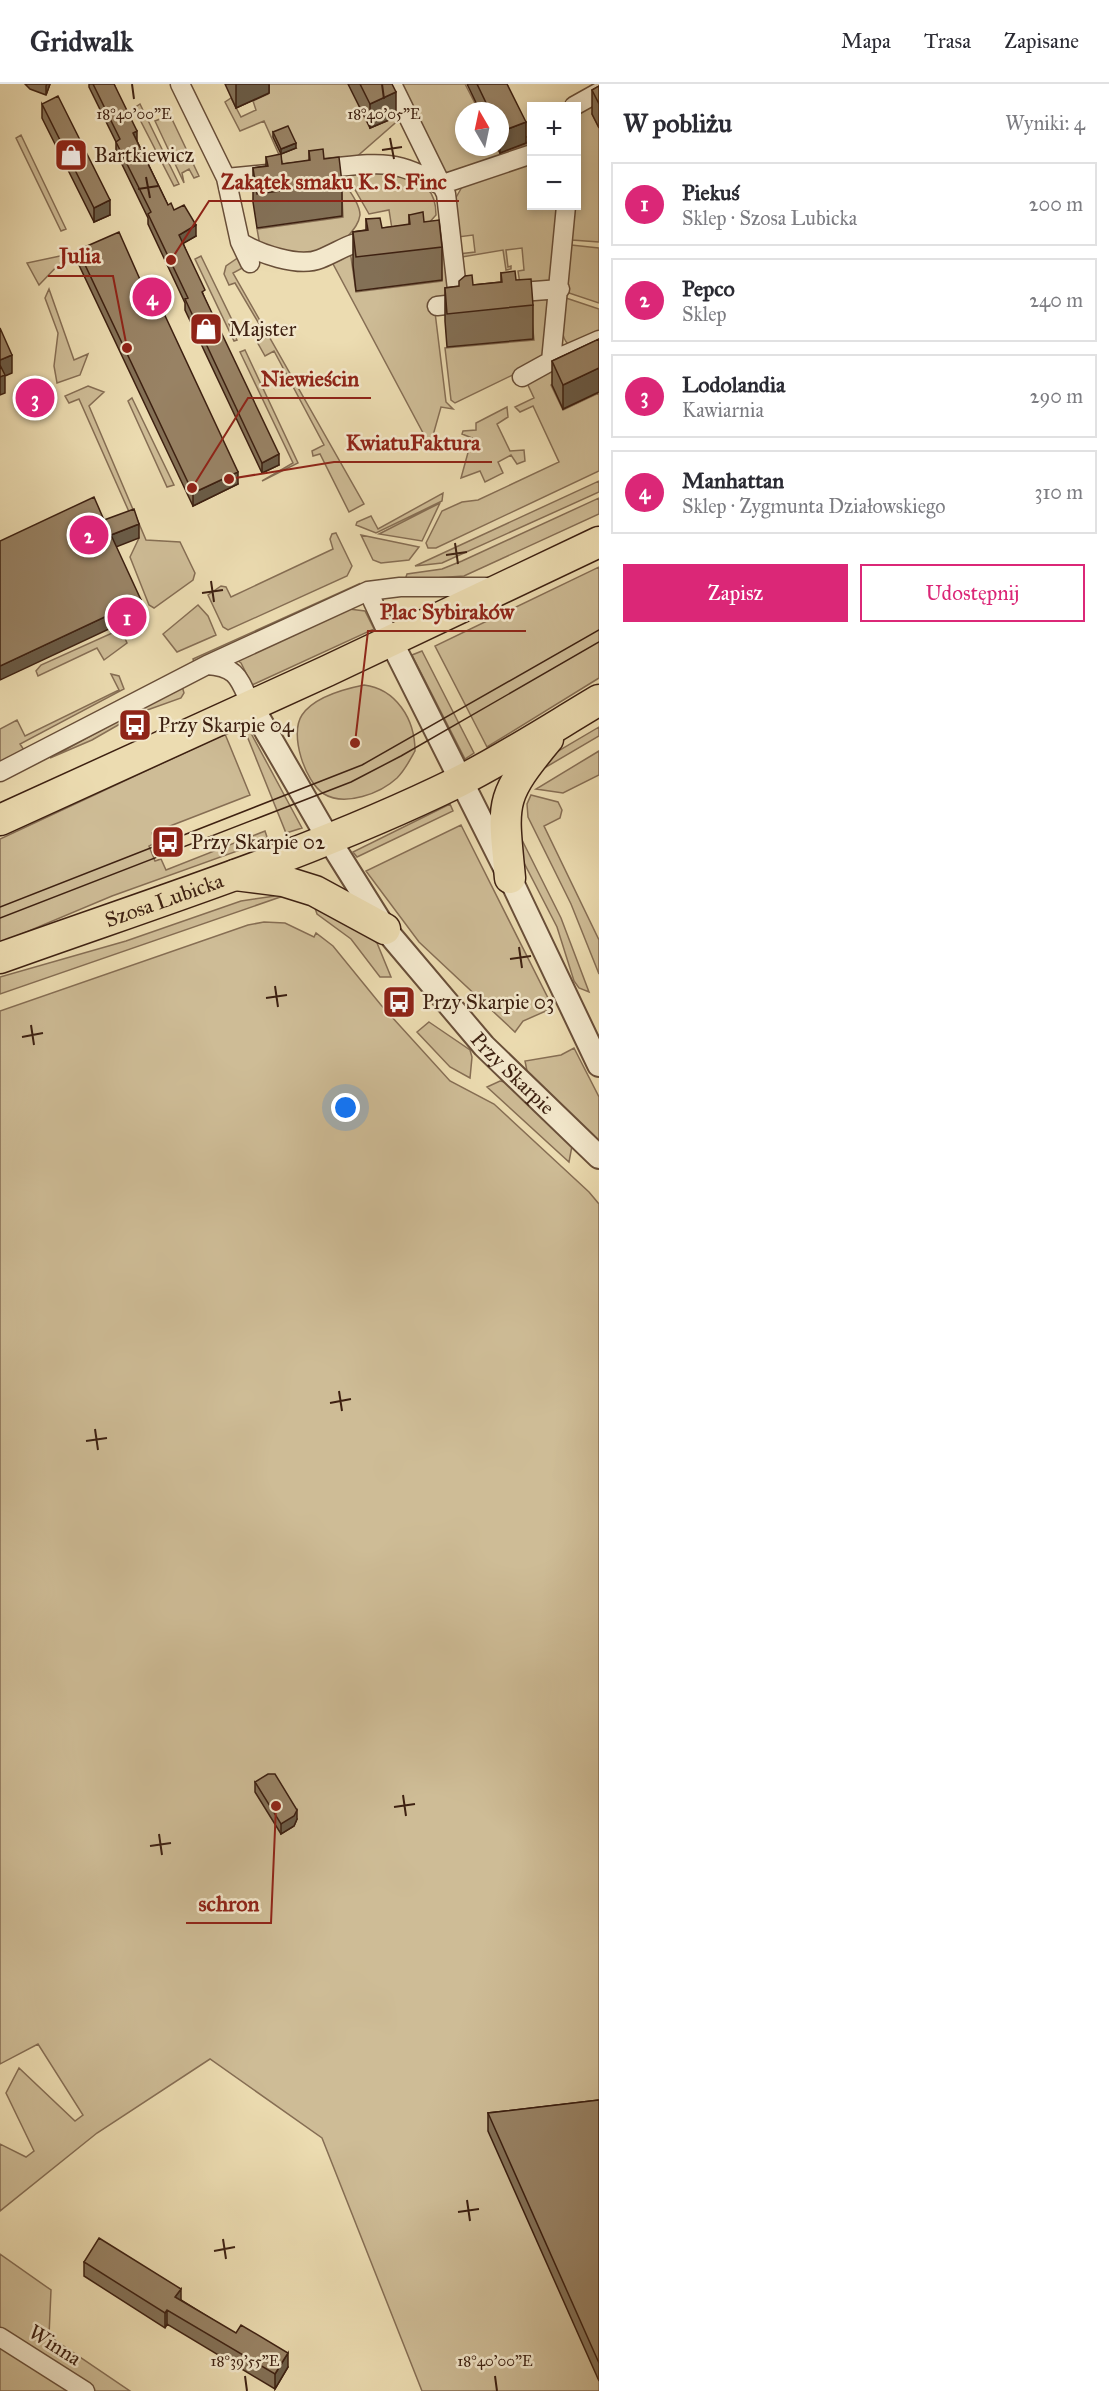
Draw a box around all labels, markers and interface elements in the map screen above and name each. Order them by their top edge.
text: Gridwalk [30,24,133,59]
text: Mapa [841,28,891,54]
text: Trasa [924,28,971,54]
text: Zapisane [1004,28,1079,54]
north arrow [455,102,509,156]
map controls [527,102,581,210]
button: + [527,102,581,156]
text: 18°40'00"E [96,105,172,123]
text: 18°40'05"E [347,105,421,123]
text: W pobliżu [623,107,732,139]
text: Wyniki: 4 [1005,111,1085,135]
shop icon: Bartkiewicz [53,137,89,173]
place label: Bartkiewicz [94,142,195,168]
button: − [527,156,581,210]
callout: Zakątek smaku K. S. Finc [209,161,459,201]
text: Zakątek smaku K. S. Finc [221,168,448,195]
text: Piekuś [682,179,740,206]
text: 1 [641,192,648,216]
text: 200 m [1029,192,1083,216]
text: Sklep · Szosa Lubicka [682,206,857,230]
callout: Julia [48,236,113,276]
text: Julia [56,242,101,270]
pin: 4 [132,274,172,320]
text: Pepco [682,275,735,302]
text: 2 [640,288,649,312]
text: 240 m [1029,288,1083,312]
text: Sklep [682,302,726,326]
shop icon: Majster [188,311,224,347]
place label: Majster [229,316,296,342]
callout: Niewieścin [248,358,371,398]
text: Niewieścin [261,365,359,392]
text: Lodolandia [682,371,785,398]
pin: 3 [15,376,54,420]
text: 3 [641,384,649,408]
text: 290 m [1030,384,1083,408]
text: Kawiarnia [682,398,764,422]
callout: KwiatuFaktura [334,422,492,462]
text: KwiatuFaktura [346,429,481,456]
text: Manhattan [682,467,784,494]
text: 4 [639,480,650,504]
text: 310 m [1034,480,1083,504]
text: Sklep · Zygmunta Działowskiego [682,494,946,518]
pin: 2 [70,512,109,558]
button: Zapisz [623,564,848,622]
button: Udostępnij [860,564,1085,622]
callout: Plac Sybiraków [368,591,526,631]
pin: 1 [108,594,146,640]
text: Plac Sybiraków [380,598,516,625]
bus stop icon: Przy Skarpie 04 [117,707,153,743]
place label: Przy Skarpie 04 [158,712,295,738]
bus stop icon: Przy Skarpie 02 [150,824,186,860]
place label: Przy Skarpie 02 [191,829,326,855]
street label: Szosa Lubicka [102,867,227,933]
bus stop icon: Przy Skarpie 03 [381,984,417,1020]
place label: Przy Skarpie 03 [422,989,554,1015]
street label: Przy Skarpie [465,1027,560,1120]
your location [331,1093,360,1122]
callout: schron [186,1883,271,1923]
text: schron [199,1890,260,1917]
street label: Winna [24,2319,86,2371]
text: 18°39'55"E [211,2352,280,2370]
text: 18°40'00"E [457,2352,533,2370]

